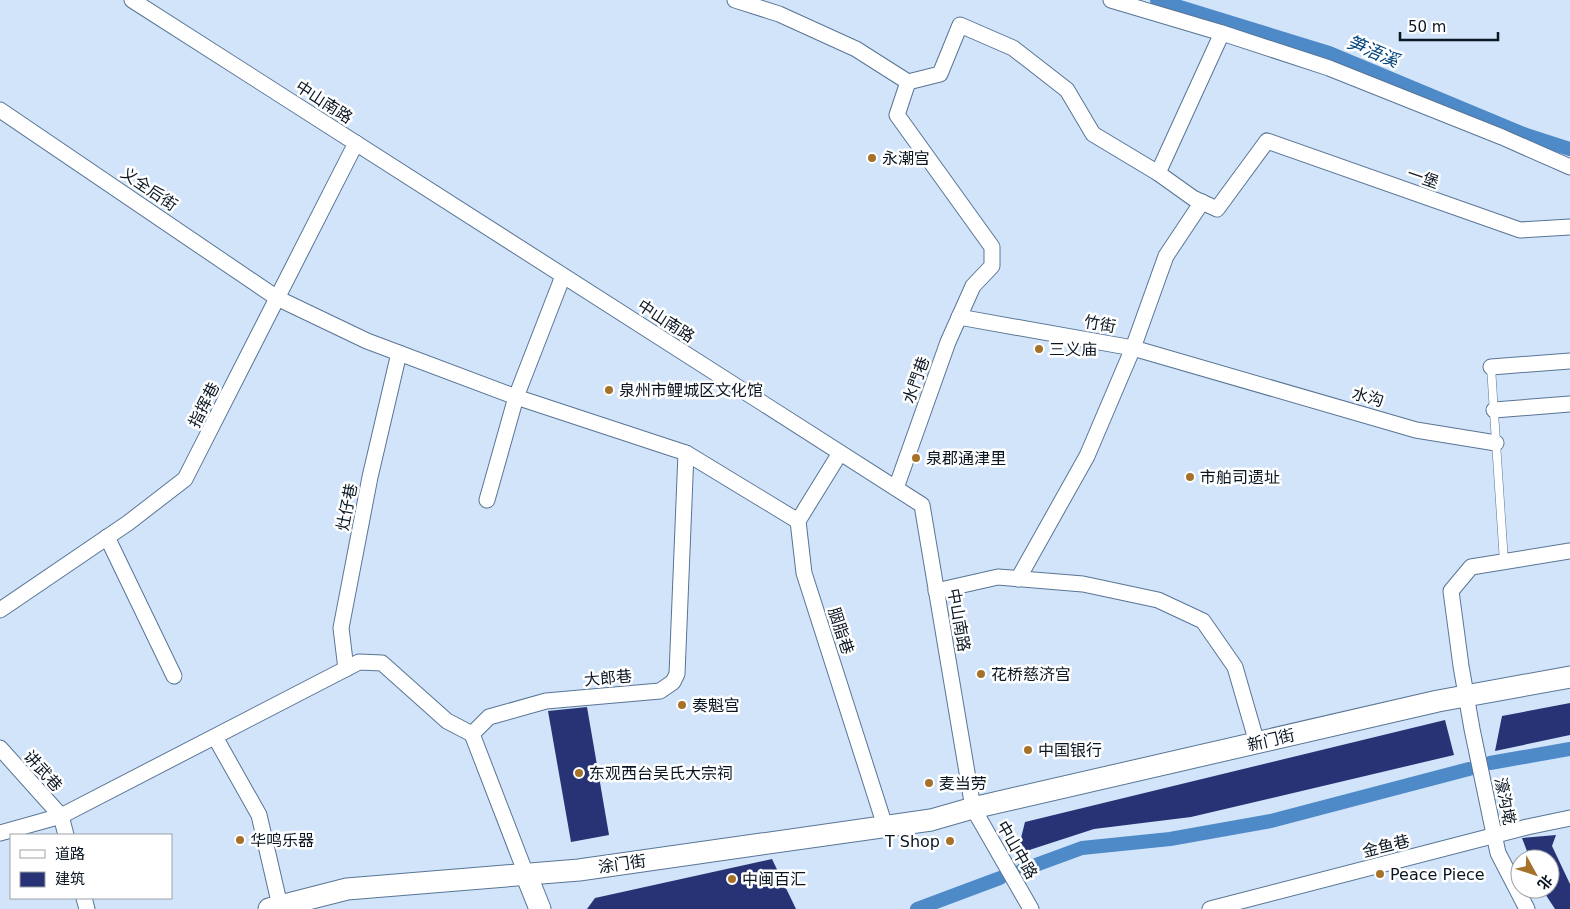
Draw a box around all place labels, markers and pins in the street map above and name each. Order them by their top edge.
place label: 永潮宫 [882,149,930,168]
marker: 永潮宫 [866,152,878,164]
place label: 三义庙 [1049,340,1097,359]
marker: 三义庙 [1033,343,1045,355]
place label: 泉州市鲤城区文化馆 [619,381,763,400]
marker: 泉州市鲤城区文化馆 [603,384,615,396]
place label: 泉郡通津里 [926,449,1006,468]
marker: 泉郡通津里 [910,452,922,464]
place label: 市舶司遗址 [1200,468,1280,487]
marker: 市舶司遗址 [1184,471,1196,483]
place label: 花桥慈济宫 [991,665,1071,684]
marker: 花桥慈济宫 [975,668,987,680]
place label: 奏魁宫 [692,696,740,715]
marker: 奏魁宫 [676,699,688,711]
place label: 中国银行 [1038,741,1102,760]
marker: 中国银行 [1022,744,1034,756]
place label: 东观西台吴氏大宗祠 [589,764,733,783]
marker: 东观西台吴氏大宗祠 [573,767,585,779]
place label: 麦当劳 [939,774,987,793]
marker: 麦当劳 [923,777,935,789]
place label: 华鸣乐器 [250,831,314,850]
place label: T Shop [884,832,940,851]
marker: 华鸣乐器 [234,834,246,846]
marker: T Shop [944,835,956,847]
place label: Peace Piece [1390,865,1485,884]
marker: Peace Piece [1374,868,1386,880]
place label: 中闽百汇 [742,870,806,889]
marker: 中闽百汇 [726,873,738,885]

